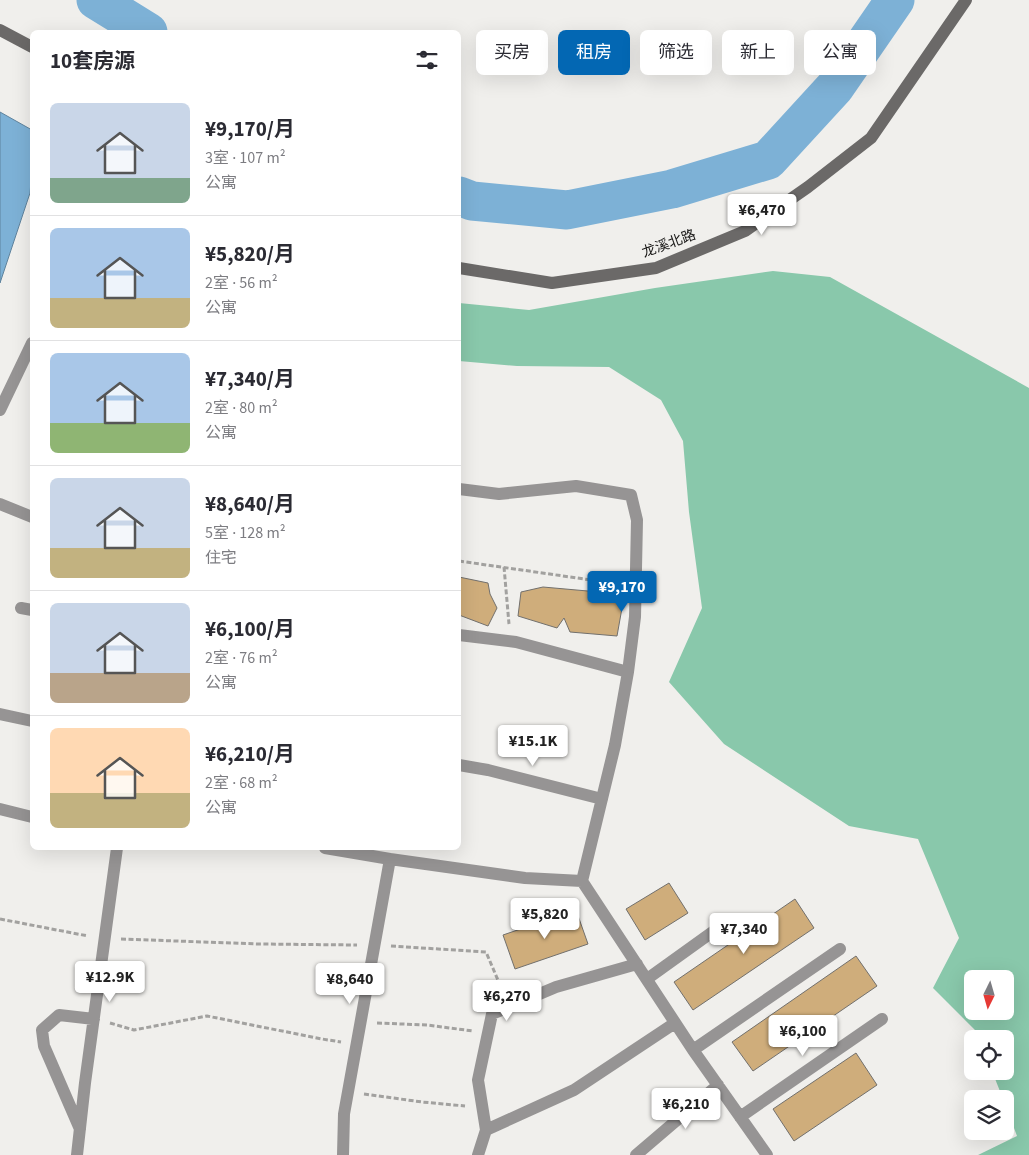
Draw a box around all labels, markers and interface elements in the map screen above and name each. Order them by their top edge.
chip: 买房 [476,30,548,75]
chip: 租房 [558,30,630,75]
chip: 筛选 [640,30,712,75]
chip: 新上 [722,30,794,75]
chip: 公寓 [804,30,876,75]
text: 10套房源 [50,46,135,76]
icon: filters [413,46,441,74]
text: ¥9,170/月 [205,114,295,144]
icon: home [90,123,150,183]
text: 3室 · 107 m² [205,147,286,169]
text: 公寓 [205,172,237,194]
pin: ¥6,470 [721,194,803,236]
text: ¥6,470 [738,199,786,221]
street label: 龙溪北路 [639,225,699,263]
text: ¥5,820/月 [205,239,295,269]
icon: home [90,248,150,308]
text: 2室 · 56 m² [205,272,278,294]
text: 公寓 [205,297,237,319]
text: ¥7,340/月 [205,364,295,394]
icon: home [90,373,150,433]
text: 2室 · 80 m² [205,397,278,419]
text: 公寓 [205,422,237,444]
text: ¥8,640/月 [205,489,295,519]
icon: home [90,498,150,558]
text: 5室 · 128 m² [205,522,286,544]
text: 住宅 [205,547,237,569]
pin: ¥9,170 [581,570,663,613]
text: ¥9,170 [598,576,646,598]
text: ¥6,100/月 [205,614,295,644]
icon: home [90,623,150,683]
text: 2室 · 76 m² [205,647,278,669]
text: 公寓 [205,672,237,694]
pin: ¥15.1K [492,724,574,767]
text: ¥15.1K [509,730,557,752]
text: ¥6,210/月 [205,739,295,769]
icon: home [90,748,150,808]
text: 2室 · 68 m² [205,772,278,794]
text: 公寓 [205,797,237,819]
pin: ¥5,820 [504,898,586,940]
text: ¥5,820 [521,903,569,925]
pin: ¥7,340 [703,912,785,955]
text: ¥7,340 [720,918,768,940]
pin: ¥12.9K [69,960,151,1003]
pin: ¥8,640 [309,962,391,1005]
text: ¥12.9K [86,966,134,988]
text: ¥8,640 [326,968,374,990]
north arrow [964,970,1014,1020]
map controls [964,970,1014,1140]
pin: ¥6,270 [466,980,548,1022]
text: ¥6,270 [483,985,531,1007]
pin: ¥6,100 [762,1014,844,1057]
text: ¥6,100 [779,1020,827,1042]
button: locate [964,1030,1014,1080]
pin: ¥6,210 [645,1088,727,1130]
button: layers [964,1090,1014,1140]
text: ¥6,210 [662,1093,710,1115]

